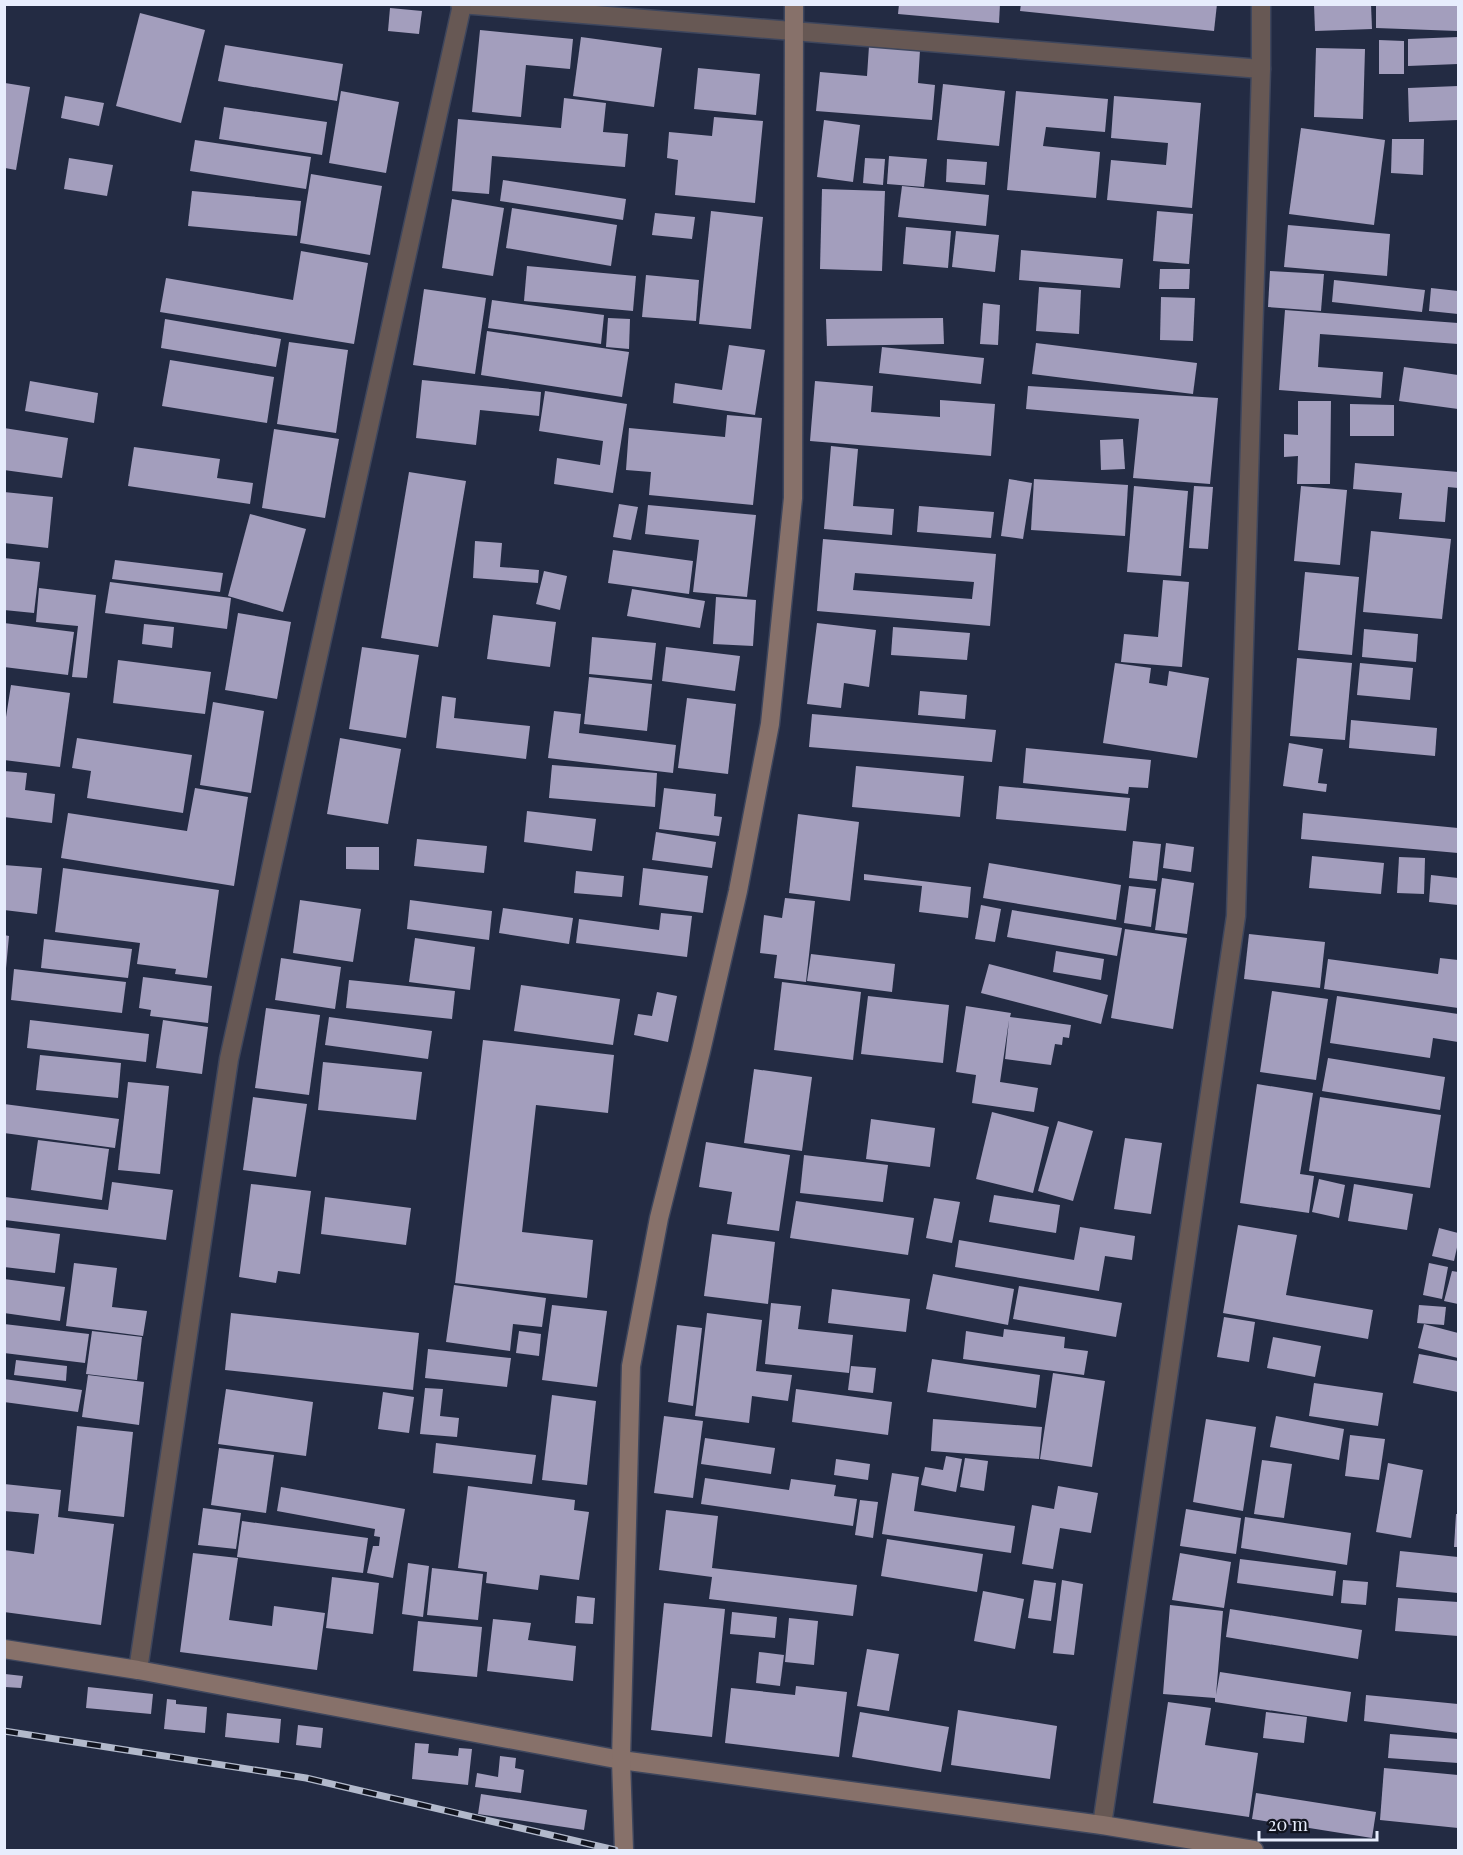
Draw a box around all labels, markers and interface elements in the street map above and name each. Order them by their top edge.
scale bar [1259,1804,1378,1842]
text: 20 m [1268,1812,1308,1836]

